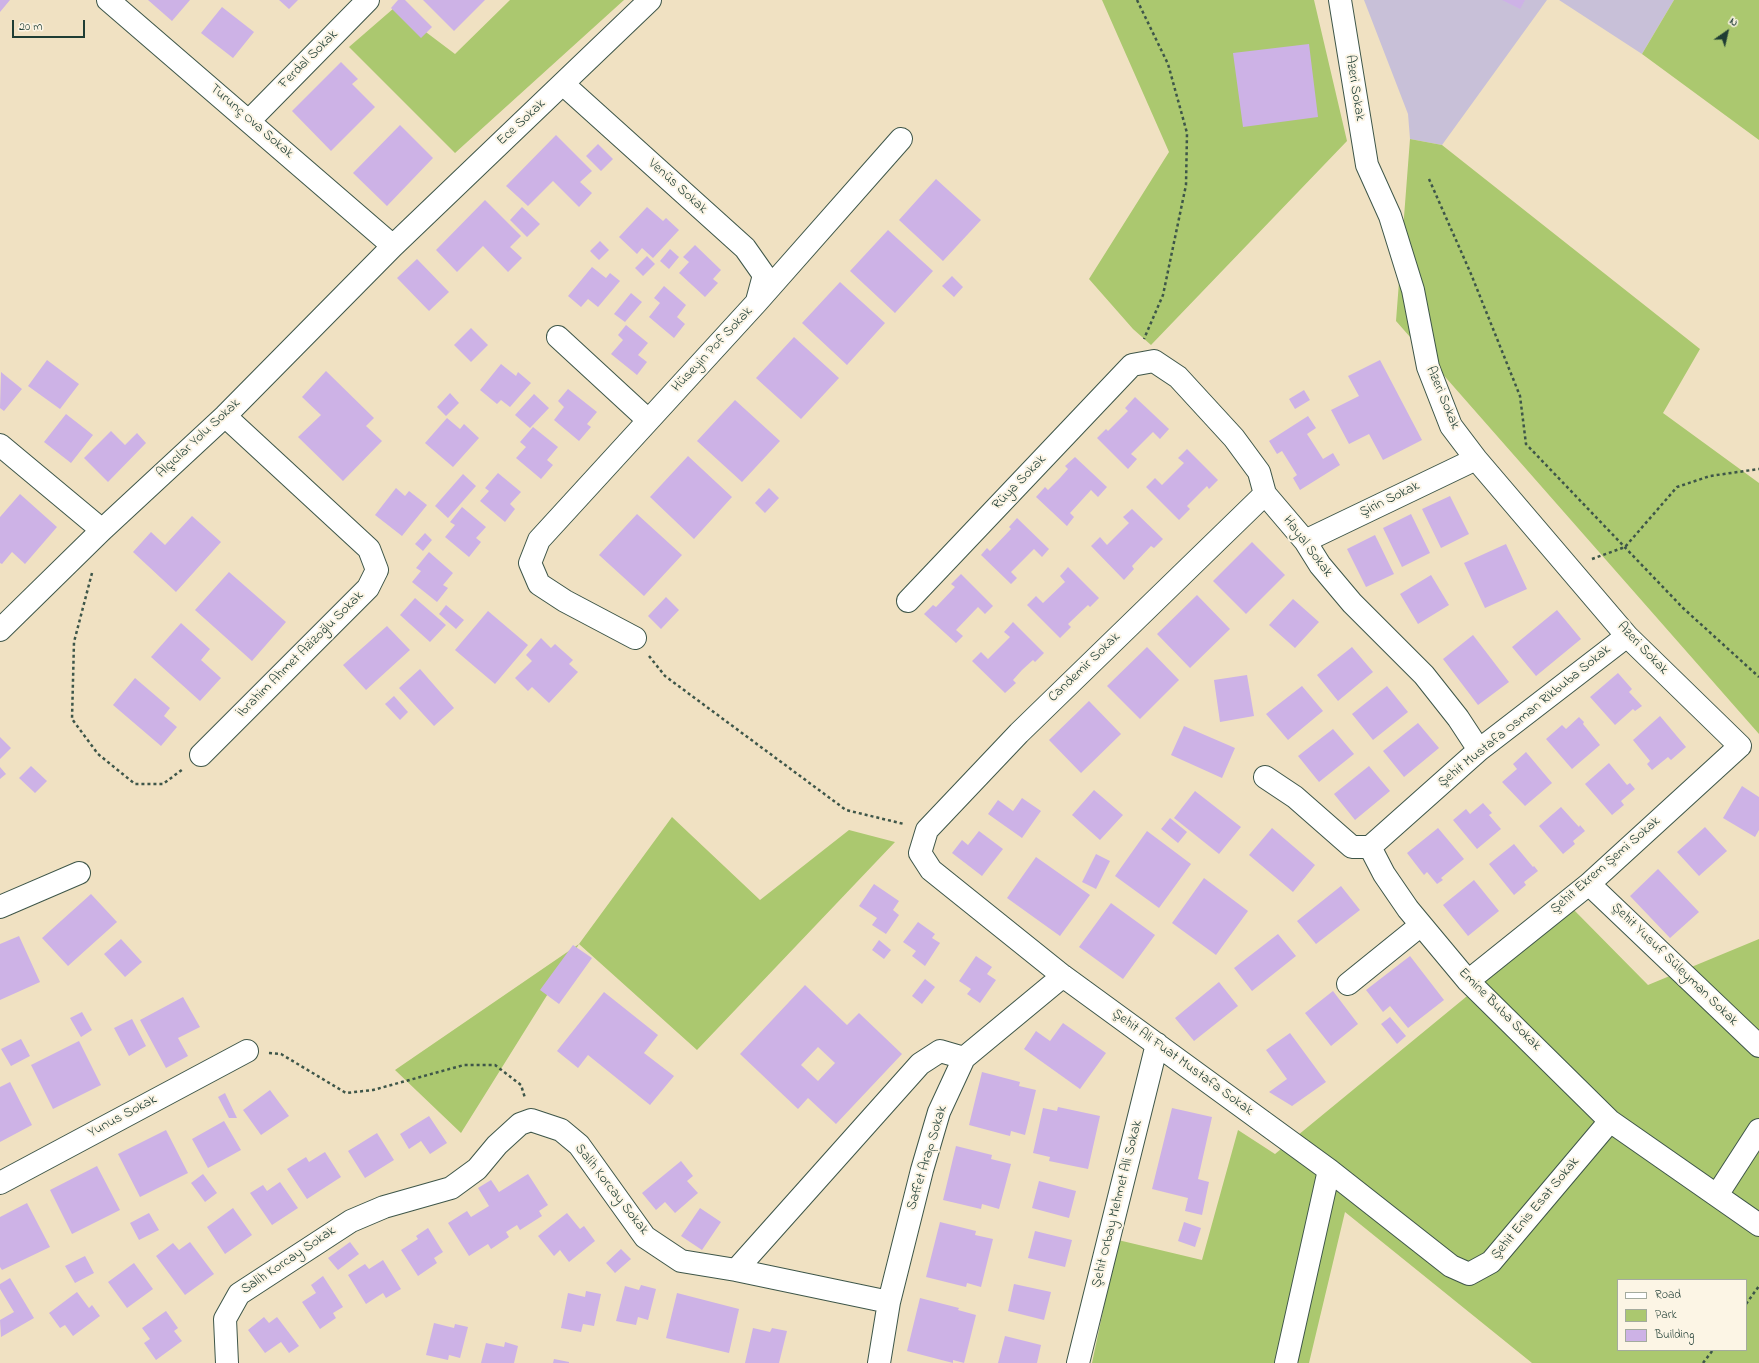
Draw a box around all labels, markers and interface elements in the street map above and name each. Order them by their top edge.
scale bar [14,12,87,38]
north arrow [1707,12,1747,52]
text: N [1726,13,1741,31]
text: 20 m [19,18,42,36]
street label: Ferdal Sokak [276,27,342,93]
street label: Azeri Sokak [1340,54,1368,122]
street label: Turunç Ova Sokak [206,81,296,163]
street label: Ece Sokak [494,96,550,150]
street label: Venüs Sokak [644,156,710,218]
street label: Hüseyin Pof Sokak [669,304,757,396]
street label: Azeri Sokak [1421,364,1463,432]
street label: Alçıcılar Yolu Sokak [154,396,244,482]
street label: Rüya Sokak [990,452,1050,514]
street label: Şirin Sokak [1357,478,1423,522]
street label: Hayal Sokak [1278,513,1336,581]
street label: İbrahim Ahmet Azizoğlu Sokak [234,588,368,722]
street label: Azeri Sokak [1613,619,1671,679]
street label: Candemir Sokak [1046,630,1124,706]
street label: Şehit Mustafa Osman Rikbuba Sokak [1435,642,1615,792]
street label: Şehit Ekrem Şemi Sokak [1548,814,1664,918]
street label: Şehit Yusuf Süleyman Sokak [1607,900,1741,1030]
street label: Emine Buba Sokak [1454,965,1544,1055]
street label: Şehit Ali Fuat Mustafa Sokak [1108,1006,1256,1120]
street label: Yunus Sokak [86,1092,160,1142]
street label: Saffet Arap Sokak [904,1104,952,1212]
street label: Şehit Orbay Mehmet Ali Sokak [1089,1119,1147,1289]
street label: Salih Korcay Sokak [570,1141,652,1239]
street label: Şehit Enis Esat Sokak [1488,1154,1584,1264]
street label: Salih Korcay Sokak [238,1223,340,1299]
legend [1617,1279,1747,1351]
text: Road [1655,1286,1681,1304]
text: Park [1655,1306,1677,1324]
text: Building [1655,1326,1694,1344]

